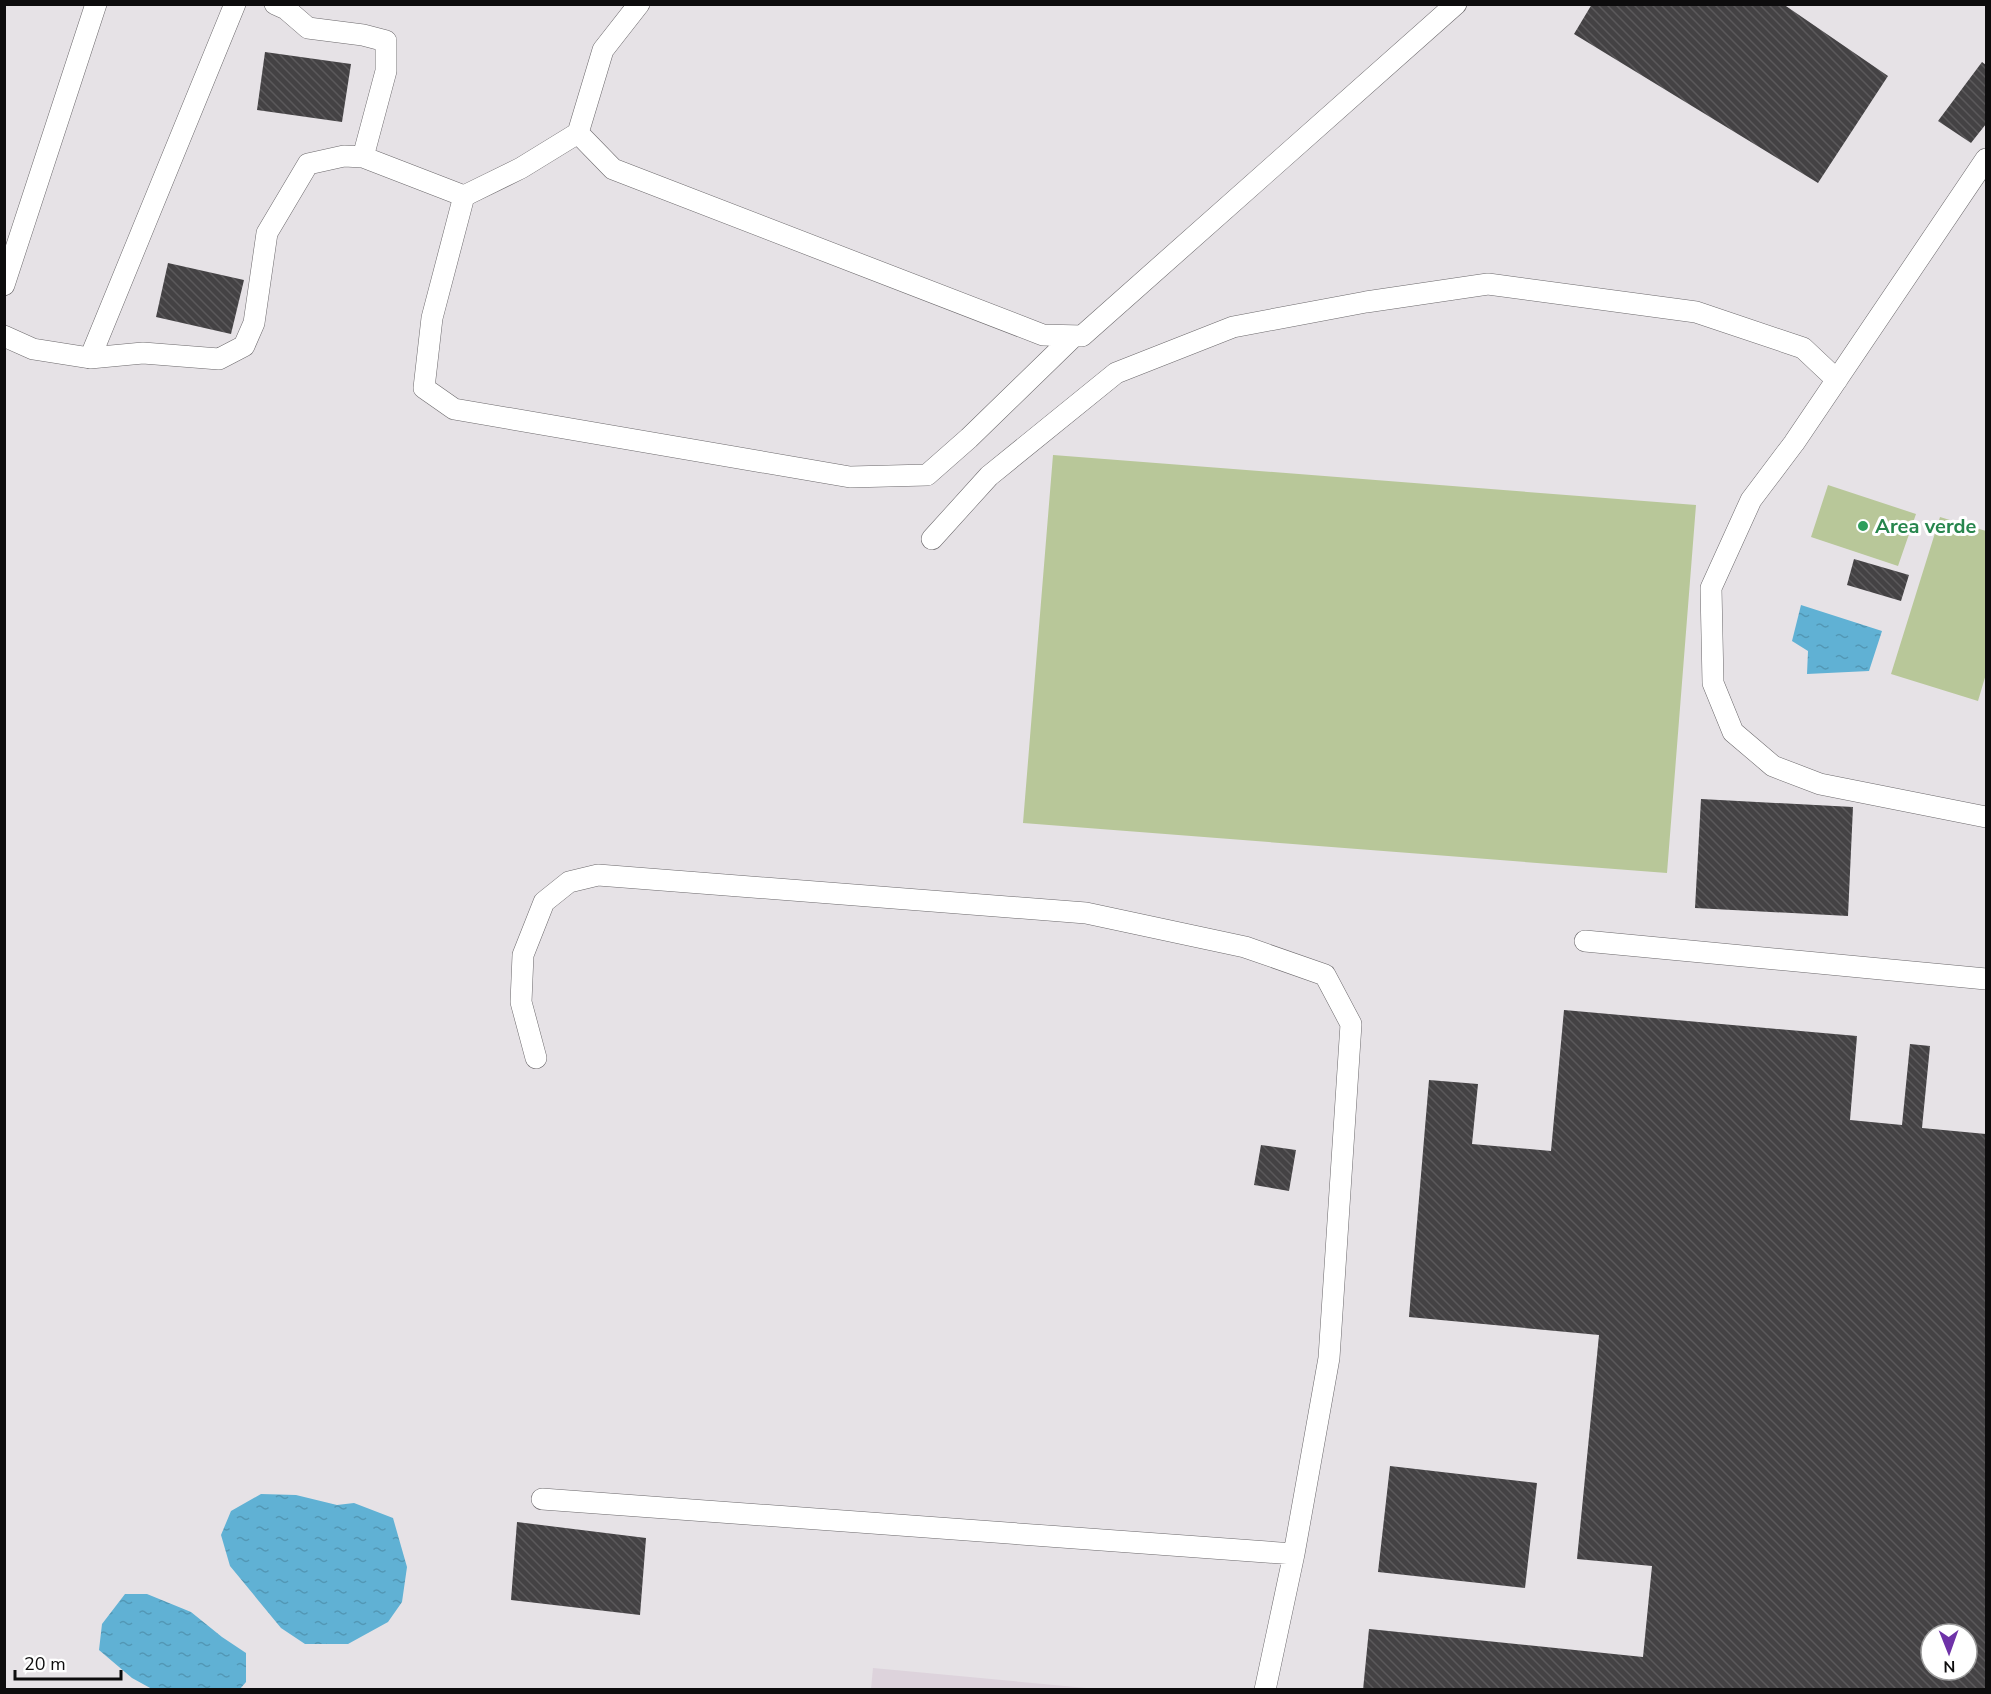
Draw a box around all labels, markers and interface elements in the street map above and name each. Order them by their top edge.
place label: Area verde [1875,513,1977,540]
marker: Area verde [1856,519,1870,533]
north arrow [1919,1622,1979,1682]
scale bar [15,1643,122,1681]
text: 20 m [24,1652,66,1676]
text: N [1943,1655,1955,1677]

